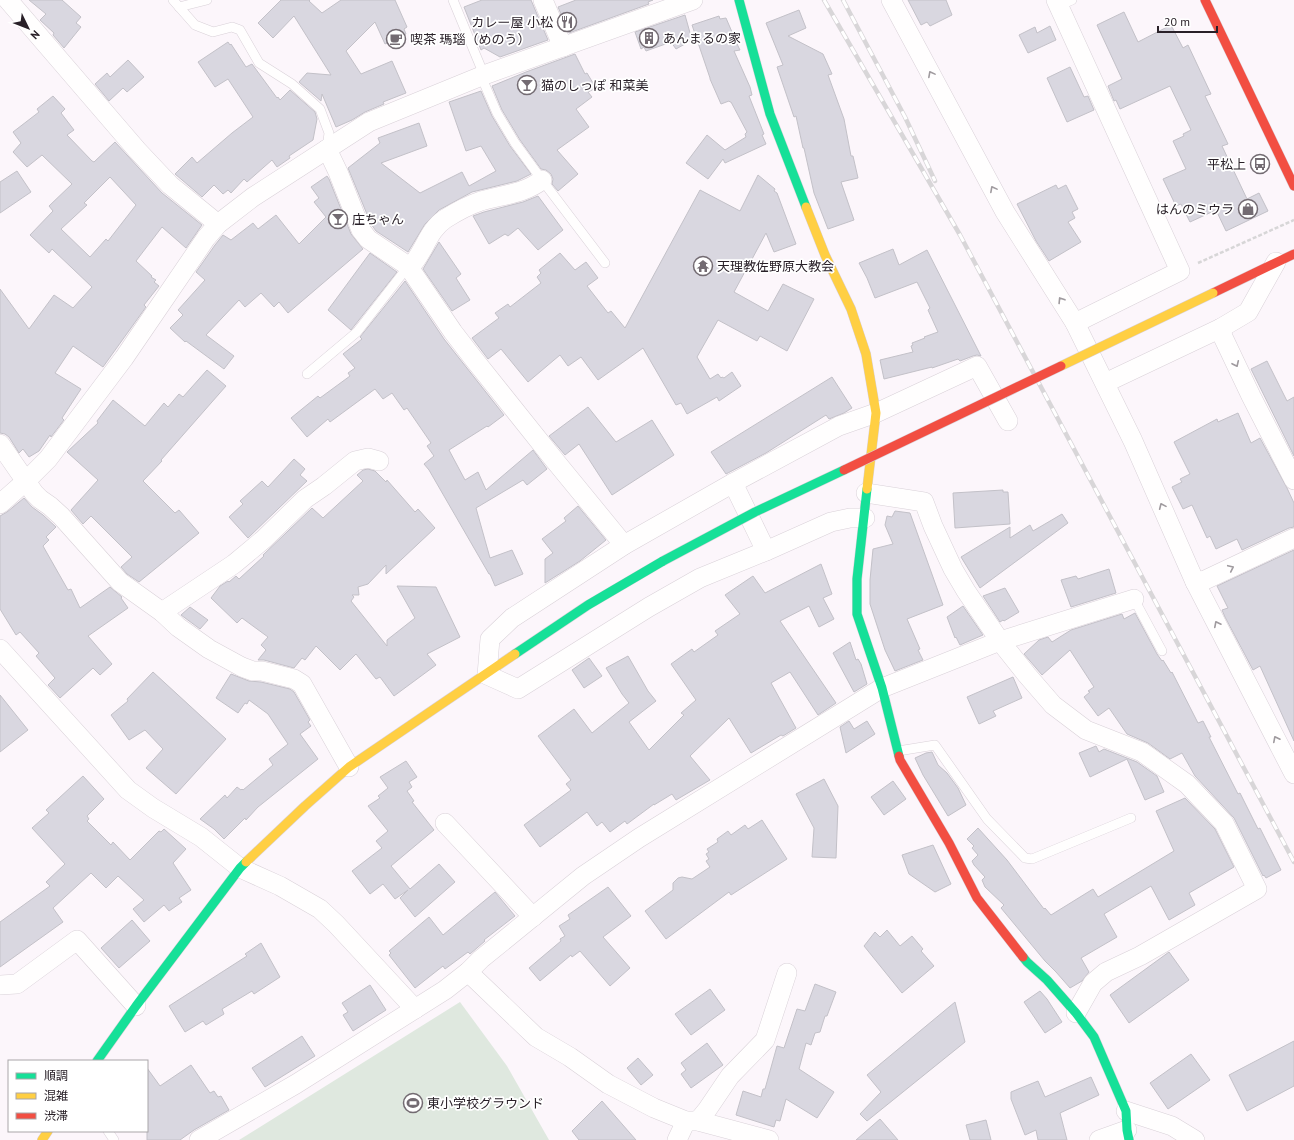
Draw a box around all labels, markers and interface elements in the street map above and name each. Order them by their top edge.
north arrow [8,8,48,48]
scale bar [1158,8,1217,34]
restaurant icon: カレー屋 小松 [556,11,578,33]
place label: カレー屋 小松 [472,14,553,31]
text: 20 m [1164,14,1190,29]
text: N [28,27,43,42]
building icon: あんまるの家 [638,27,660,49]
cafe icon: 喫茶 瑪瑙（めのう） [385,28,407,50]
place label: あんまるの家 [663,30,741,47]
place label: 喫茶 瑪瑙（めのう） [410,31,530,48]
one-way arrow [929,71,936,78]
bar icon: 猫のしっぽ 和菜美 [516,74,538,96]
place label: 猫のしっぽ 和菜美 [541,77,648,94]
bus stop icon: 平松上 [1249,153,1271,175]
place label: 平松上 [1207,156,1246,173]
one-way arrow [990,186,998,193]
shop icon: はんのミウラ [1237,198,1259,220]
place label: はんのミウラ [1156,201,1234,218]
bar icon: 庄ちゃん [327,208,349,230]
place label: 庄ちゃん [352,211,404,228]
temple icon: 天理教佐野原大教会 [692,255,714,277]
place label: 天理教佐野原大教会 [717,258,834,275]
one-way arrow [1058,297,1065,304]
one-way arrow [1231,360,1239,367]
one-way arrow [1158,502,1166,509]
one-way arrow [1227,565,1235,573]
one-way arrow [1214,620,1221,628]
one-way arrow [1273,736,1281,743]
legend [8,1060,148,1132]
text: 順調 [44,1068,68,1083]
text: 混雑 [44,1088,68,1103]
sports icon: 東小学校グラウンド [402,1092,424,1114]
place label: 東小学校グラウンド [427,1095,544,1112]
text: 渋滞 [44,1108,68,1123]

